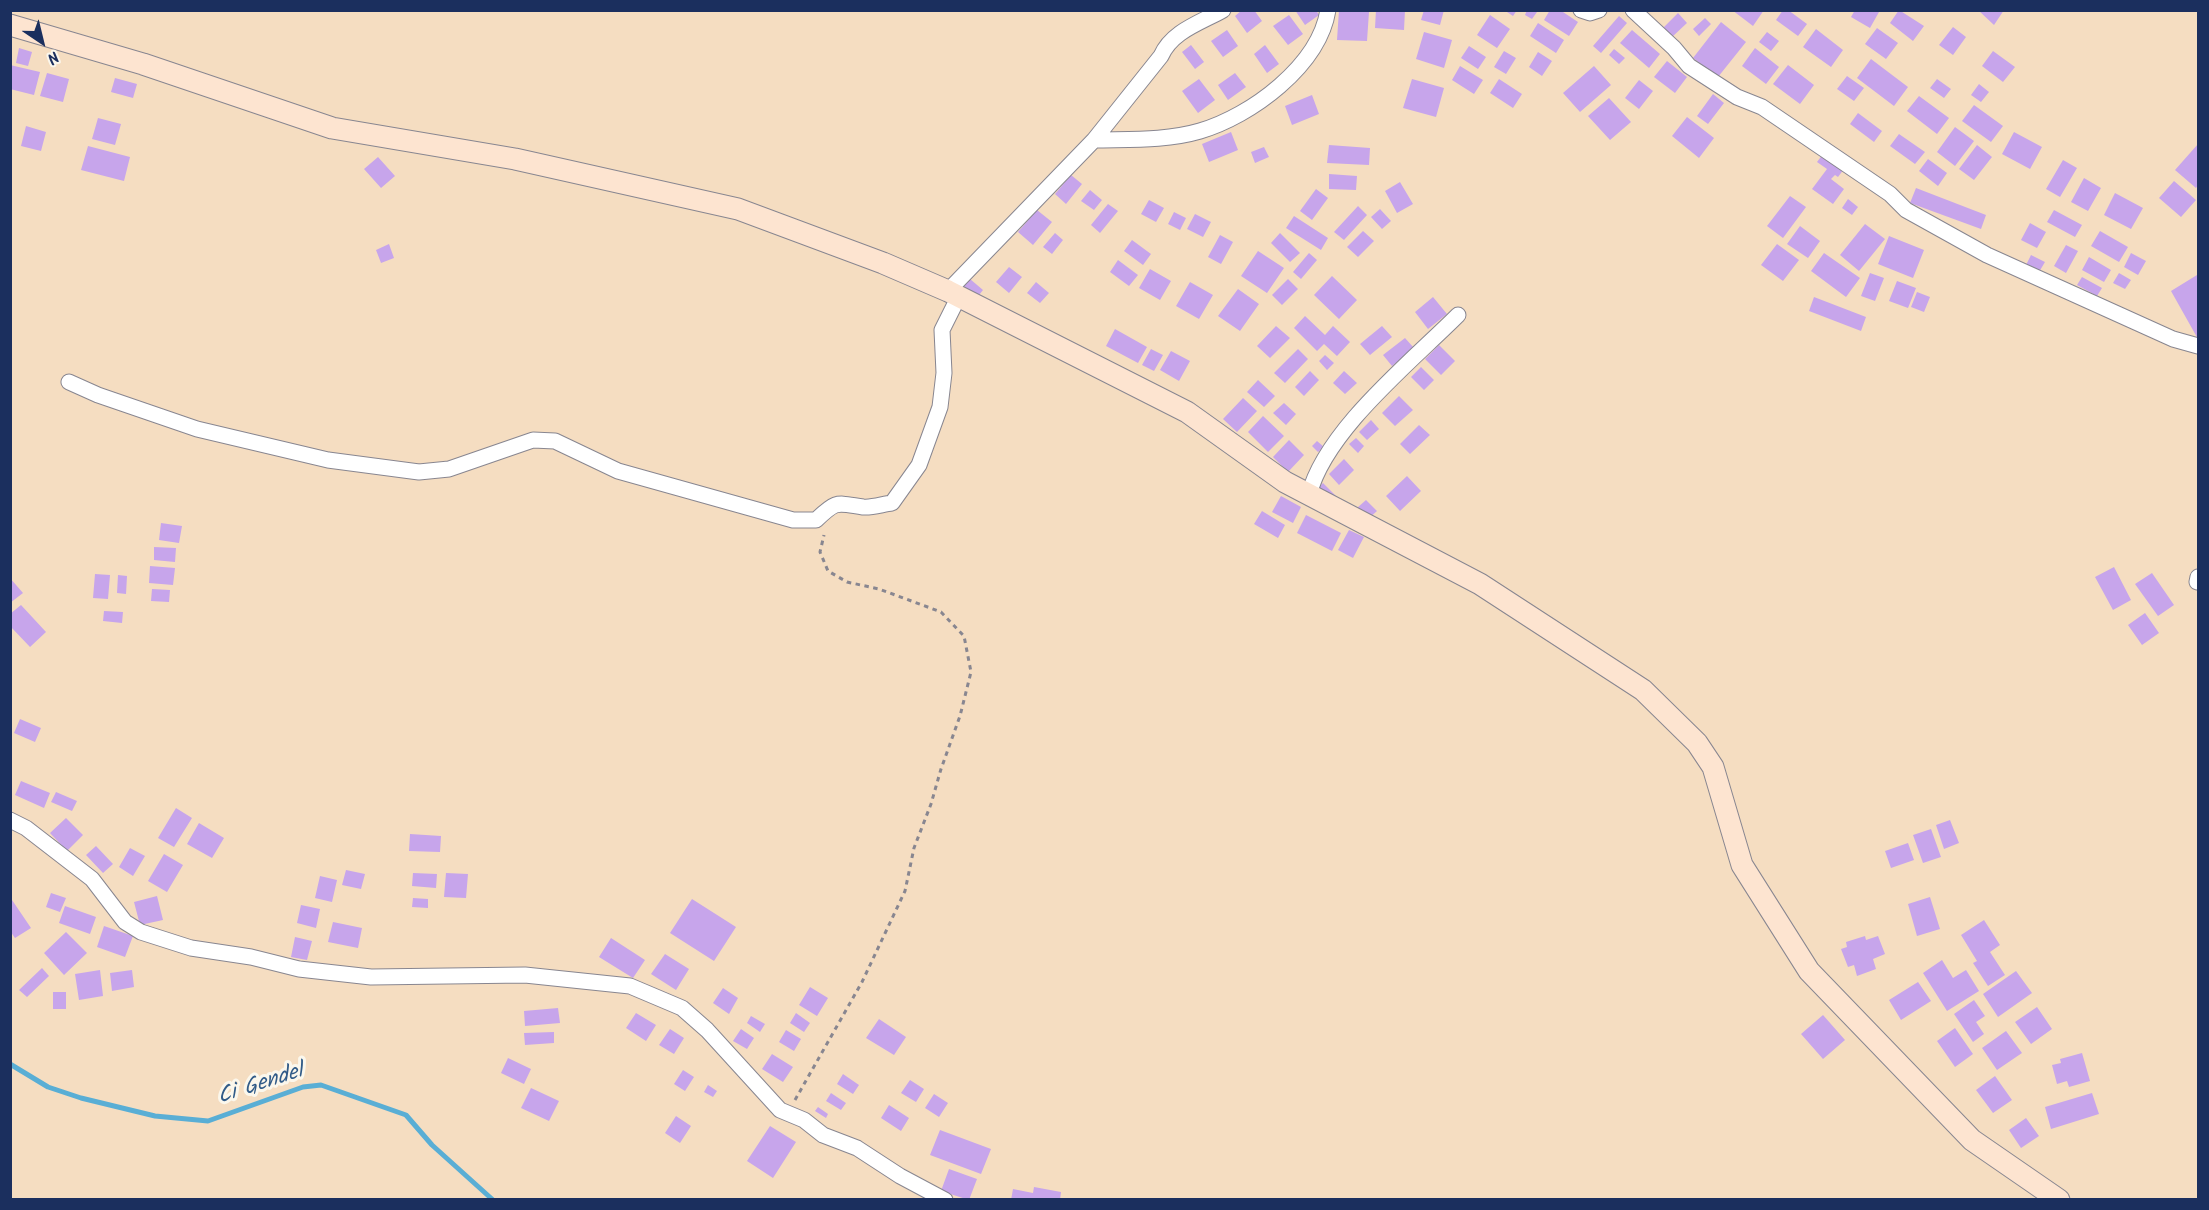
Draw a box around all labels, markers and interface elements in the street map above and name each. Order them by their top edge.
north arrow [12,12,72,72]
text: N [41,44,64,70]
water label: Ci Gendel [215,1060,307,1112]

